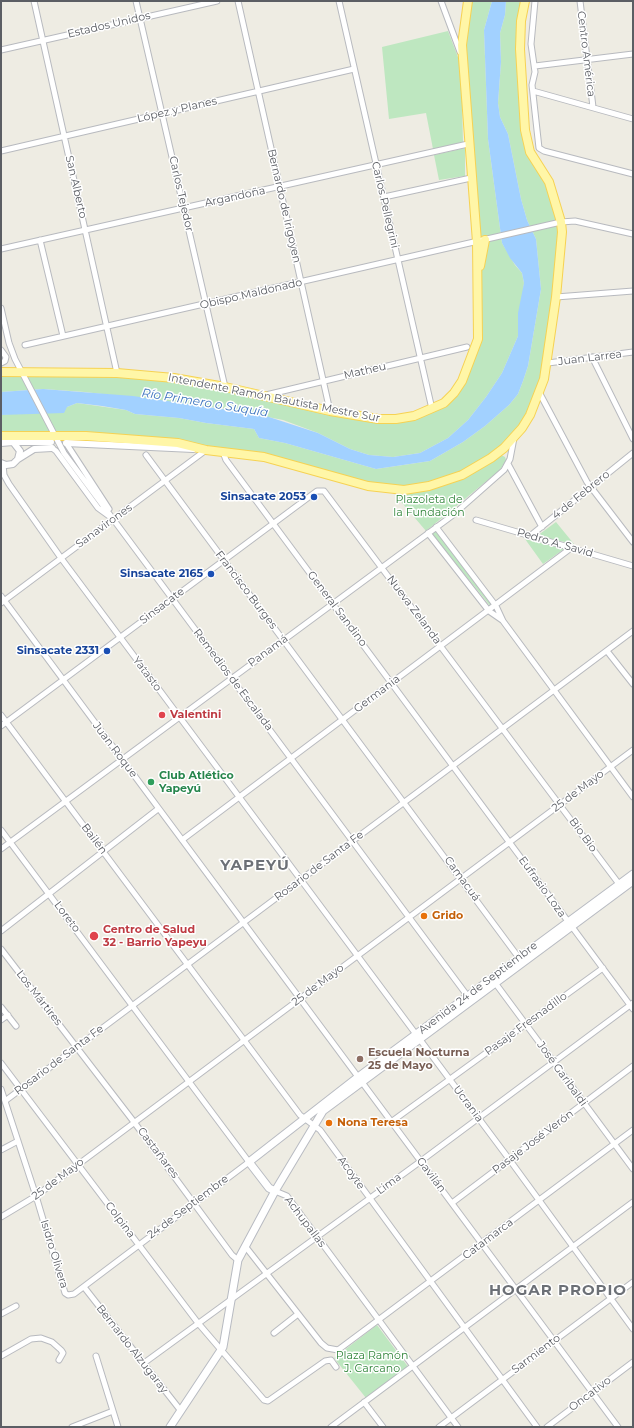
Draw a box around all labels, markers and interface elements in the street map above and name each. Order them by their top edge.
street label: Estados Unidos [66,9,152,41]
street label: Centro América [574,10,598,98]
street label: López y Planes [136,94,218,126]
street label: Bernardo de Irigoyen [264,148,304,264]
street label: San Alberto [62,154,90,220]
street label: Carlos Tejedor [166,155,196,233]
street label: Carlos Pellegrini [369,160,401,250]
street label: Argandoña [203,184,267,210]
street label: Obispo Maldonado [198,276,304,312]
street label: Juan Larrea [557,348,623,368]
street label: Matheu [343,360,387,382]
street label: Intendente Ramón Bautista Mestre Sur [167,371,381,425]
water label: Río Primero o Suquía [141,386,269,420]
street label: 4 de Febrero [550,468,612,522]
place label: Sinsacate 2053 [220,490,306,504]
marker: Sinsacate 2053 [309,492,319,502]
park label: Plazoleta de la Fundación [393,493,465,519]
street label: Sanavirones [73,501,135,551]
street label: Pedro A. Savid [515,526,595,560]
street label: Francisco Burges [212,548,280,632]
place label: Sinsacate 2165 [120,567,203,581]
marker: Sinsacate 2165 [206,569,216,579]
street label: General Sandino [304,569,370,649]
street label: Nueva Zelanda [384,573,444,647]
street label: Sinsacate [137,585,187,627]
street label: Remedios de Escalada [190,626,276,734]
street label: Panamá [245,632,291,670]
place label: Sinsacate 2331 [17,644,99,658]
marker: Sinsacate 2331 [102,646,112,656]
street label: Yatasto [130,654,164,694]
street label: Germania [351,672,403,716]
place label: Valentini [170,708,221,722]
marker: Valentini [157,710,167,720]
street label: Juan Roque [90,720,140,780]
street label: 25 de Mayo [549,767,607,815]
place label: Club Atlético Yapeyú [159,769,234,795]
marker: Club Atlético Yapeyú [146,777,156,787]
street label: Bio Bio [566,815,600,855]
street label: Bailén [78,821,110,857]
street label: Rosario de Santa Fe [272,828,366,904]
street label: Camacuá [441,854,483,904]
street label: Eufrasio Loza [515,854,569,920]
district label: YAPEYÚ [220,857,290,875]
street label: Loreto [51,899,83,935]
place label: Grido [432,909,463,923]
marker: Grido [419,911,429,921]
place label: Centro de Salud 32 - Barrio Yapeyu [103,923,207,949]
marker: Centro de Salud 32 - Barrio Yapeyu [88,930,100,942]
street label: Avenida 24 de Septiembre [416,939,540,1037]
street label: 25 de Mayo [289,961,347,1009]
street label: Los Mártires [13,968,65,1028]
street label: Pasaje Fresnadillo [482,990,570,1058]
street label: Rosario de Santa Fe [12,1022,106,1098]
street label: José Garibaldi [534,1039,590,1109]
place label: Escuela Nocturna 25 de Mayo [368,1046,470,1072]
marker: Escuela Nocturna 25 de Mayo [355,1054,365,1064]
street label: Ucrania [450,1083,486,1125]
street label: Pasaje José Verón [490,1107,576,1177]
place label: Nona Teresa [337,1116,408,1130]
marker: Nona Teresa [324,1118,334,1128]
street label: Castañares [135,1125,181,1181]
street label: Acoyte [335,1154,367,1192]
street label: 25 de Mayo [29,1155,87,1203]
street label: Gavilán [413,1155,449,1195]
street label: Lima [374,1171,404,1197]
street label: 24 de Septiembre [145,1172,231,1242]
street label: Achupallas [282,1194,328,1250]
street label: Colpina [102,1199,138,1241]
street label: Catamarca [460,1216,516,1262]
street label: Isidro Olivera [37,1218,71,1290]
district label: HOGAR PROPIO [489,1282,627,1300]
street label: Bernardo Alzugaray [93,1302,171,1396]
street label: Sarmiento [509,1331,563,1377]
park label: Plaza Ramón J. Carcano [336,1349,408,1375]
street label: Oncativo [566,1374,614,1414]

